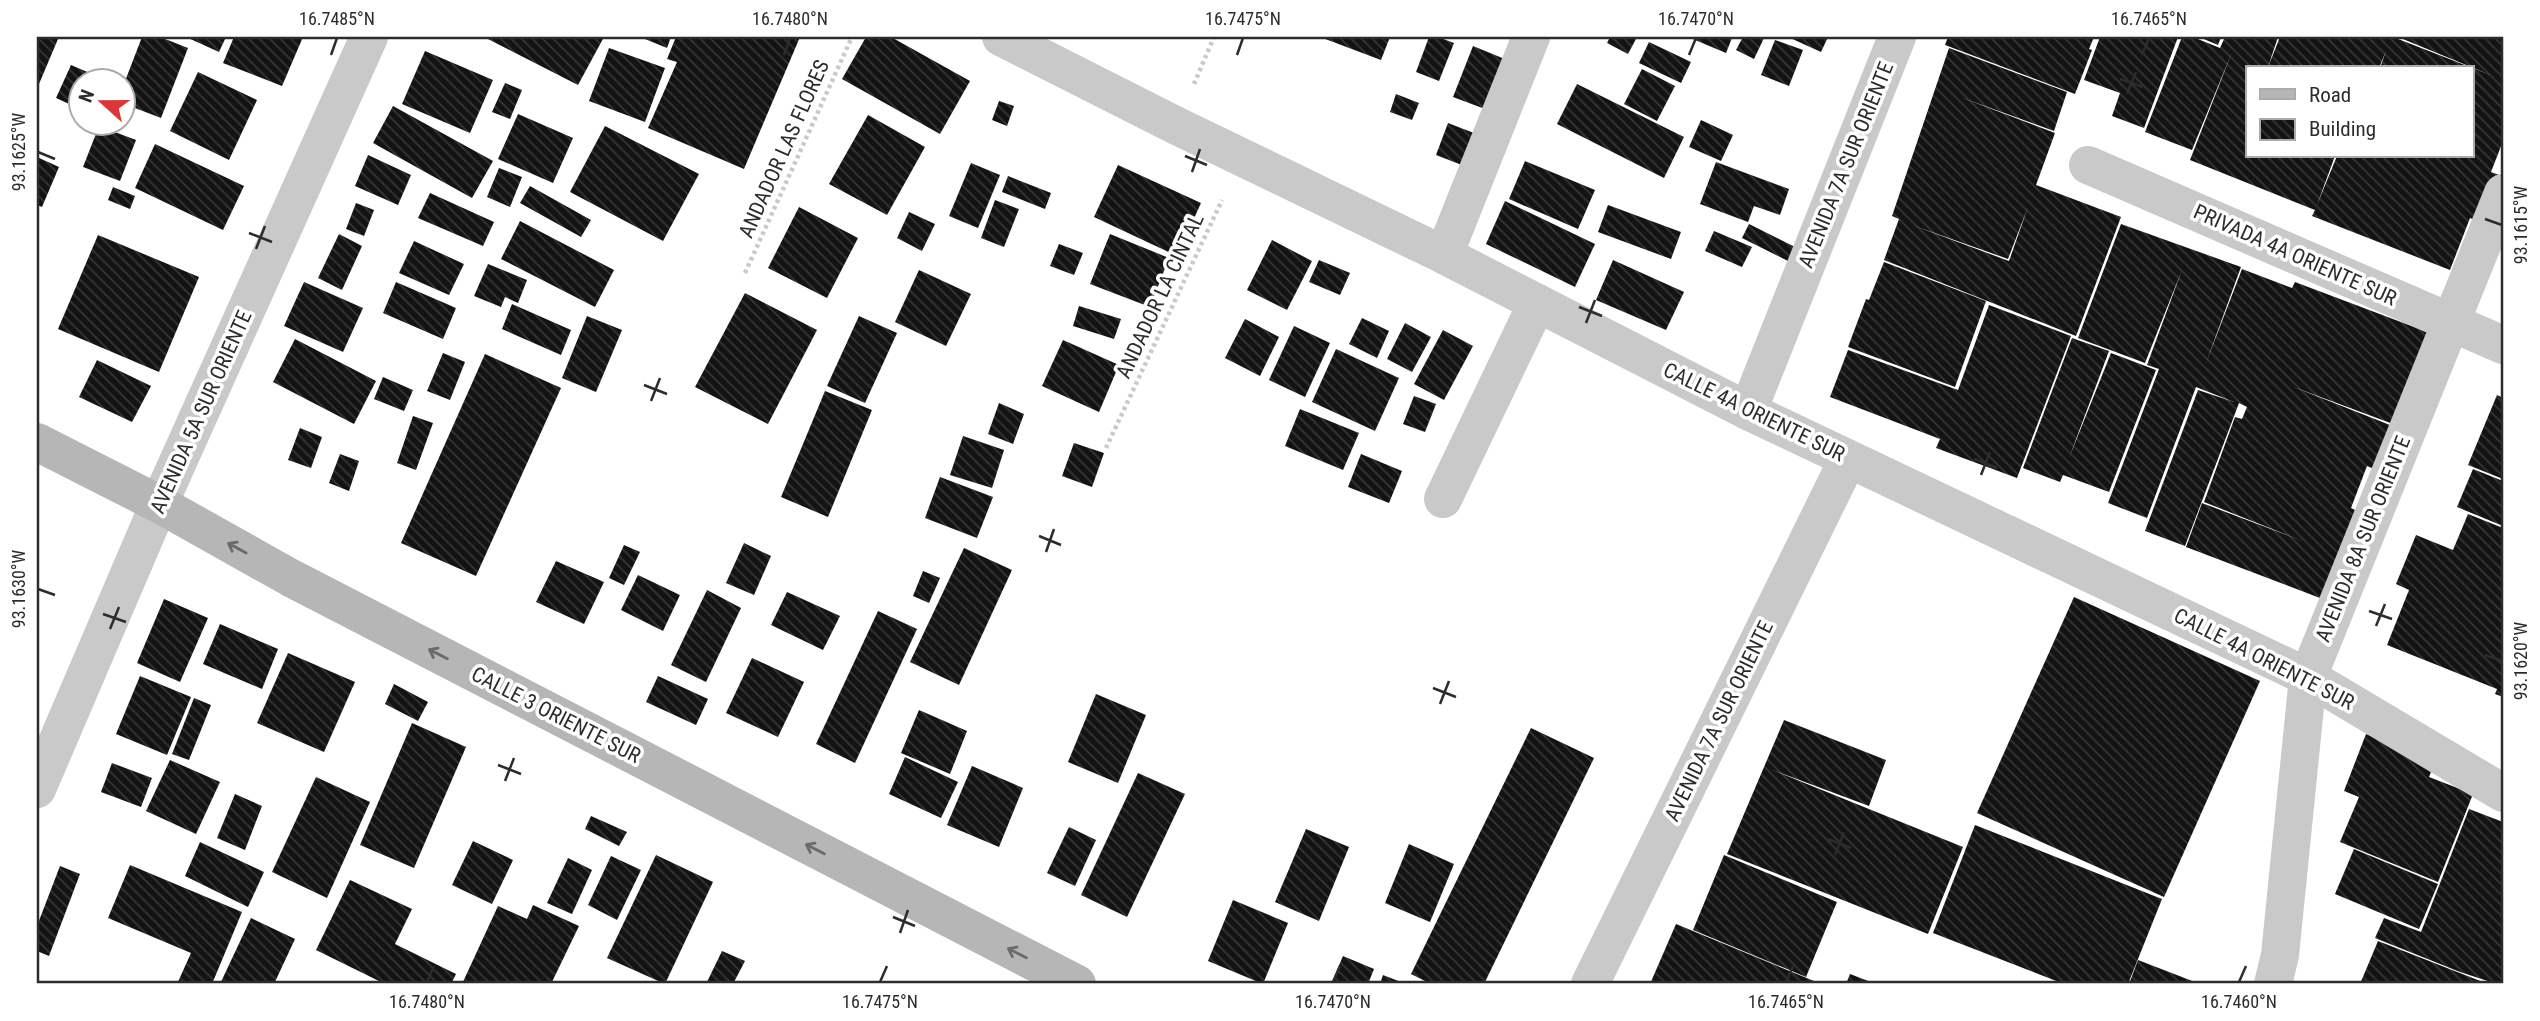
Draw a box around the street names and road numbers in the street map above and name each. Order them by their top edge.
street label: ANDADOR LAS FLORES [734,56,834,242]
street label: AVENIDA 7A SUR ORIENTE [1794,59,1898,271]
street label: PRIVADA 4A ORIENTE SUR [2190,199,2400,311]
street label: ANDADOR LA CINTAL [1111,210,1209,382]
street label: AVENIDA 5A SUR ORIENTE [145,307,257,517]
street label: CALLE 4A ORIENTE SUR [1659,358,1849,466]
street label: AVENIDA 8A SUR ORIENTE [2311,433,2415,645]
street label: CALLE 4A ORIENTE SUR [2170,603,2358,715]
street label: AVENIDA 7A SUR ORIENTE [1660,617,1778,825]
street label: CALLE 3 ORIENTE SUR [467,662,645,768]

